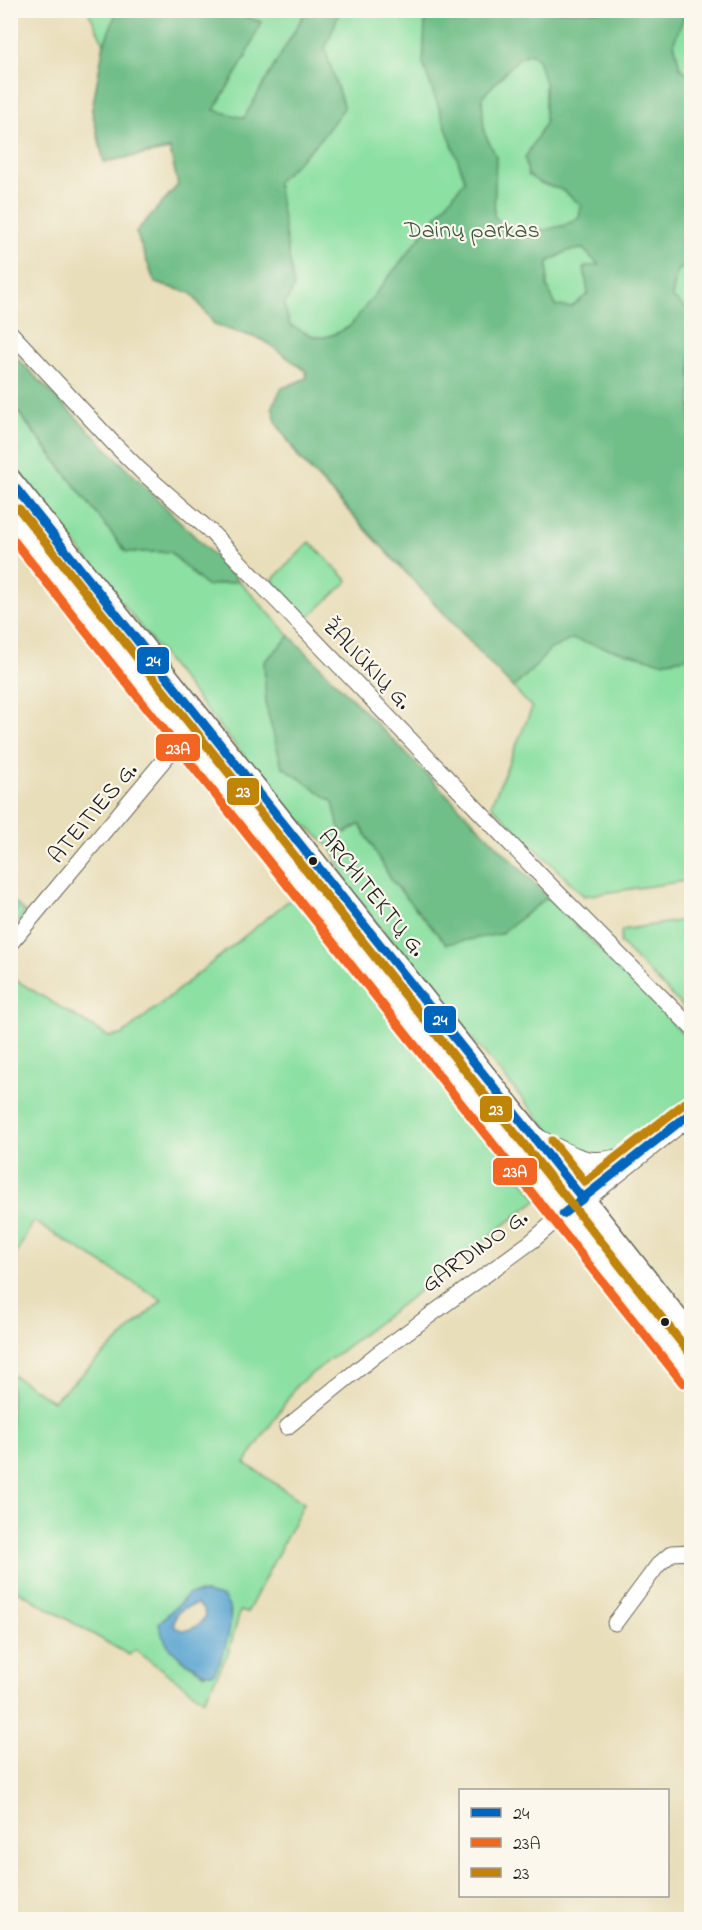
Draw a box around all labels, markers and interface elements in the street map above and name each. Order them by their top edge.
park label: Dainų parkas [403,214,540,249]
street label: ŽALIŪKIŲ G. [313,611,419,719]
line badge: 24 [136,646,170,675]
text: 24 [145,650,161,674]
line badge: 23A [155,733,201,762]
text: 23A [165,738,190,762]
street label: ATEITIES G. [41,755,147,872]
line badge: 23 [226,777,260,806]
text: 23 [235,781,251,805]
street label: ARCHITEKTŲ G. [308,822,434,965]
unlabelled marker [307,855,319,867]
line badge: 24 [423,1005,457,1034]
text: 24 [432,1009,448,1033]
line badge: 23 [479,1095,513,1123]
text: 23 [488,1099,504,1123]
line badge: 23A [492,1157,538,1186]
text: 23A [502,1161,527,1185]
street label: GARDINO G. [415,1201,536,1303]
unlabelled marker [659,1316,671,1328]
legend [459,1789,669,1897]
text: 24 [513,1802,530,1828]
text: 23A [513,1832,540,1858]
text: 23 [513,1862,529,1888]

